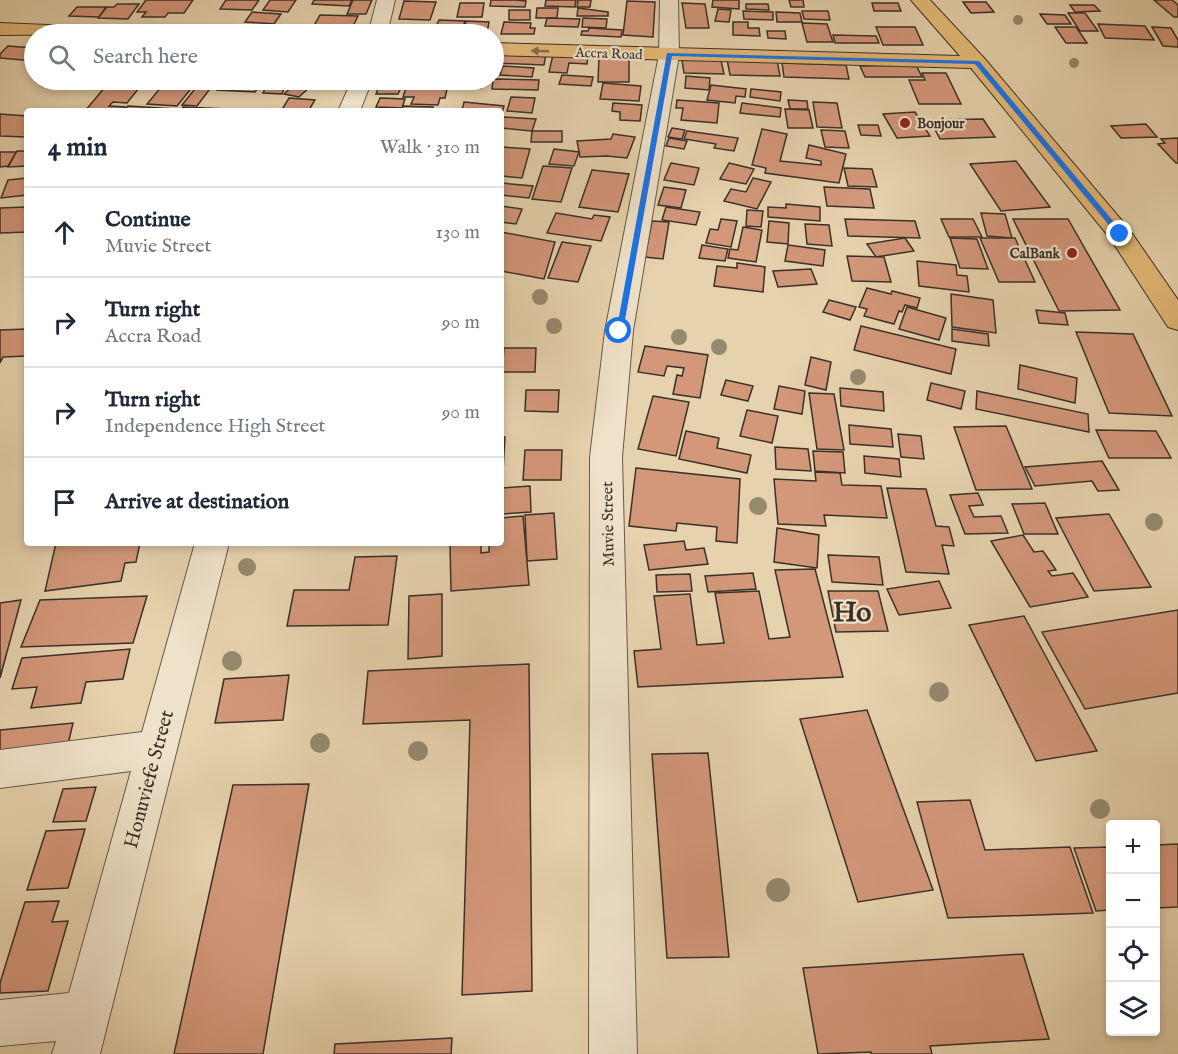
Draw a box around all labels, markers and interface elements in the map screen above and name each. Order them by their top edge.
search box [24,24,504,90]
icon: search [45,41,78,74]
text: Search here [93,43,198,71]
street label: Accra Road [574,44,643,64]
one-way arrow [531,46,550,55]
place label: Bonjour [917,115,965,133]
marker: Bonjour [898,116,912,130]
text: 4 min [48,131,107,164]
text: Walk · 310 m [380,135,480,160]
text: Continue [105,206,191,234]
icon: ahead [48,216,81,249]
text: 130 m [435,220,480,245]
route end [1106,220,1132,246]
text: Muvie Street [105,234,211,259]
place label: CalBank [1010,245,1061,263]
marker: CalBank [1065,246,1079,260]
text: Turn right [105,296,200,324]
icon: right [48,306,81,339]
text: 90 m [442,310,480,335]
route start [605,317,631,343]
text: Accra Road [105,324,201,349]
text: Turn right [105,386,200,414]
icon: right [48,396,81,429]
text: 90 m [442,400,480,425]
text: Independence High Street [105,414,325,439]
street label: Muvie Street [598,481,620,567]
icon: arrive [48,486,81,519]
text: Arrive at destination [105,488,289,516]
district label: Ho [833,596,871,631]
street label: Honuviefe Street [119,707,180,851]
map controls [1106,820,1160,1036]
button: + [1106,820,1160,874]
button: − [1106,874,1160,928]
button: locate [1106,928,1160,982]
button: layers [1106,982,1160,1036]

